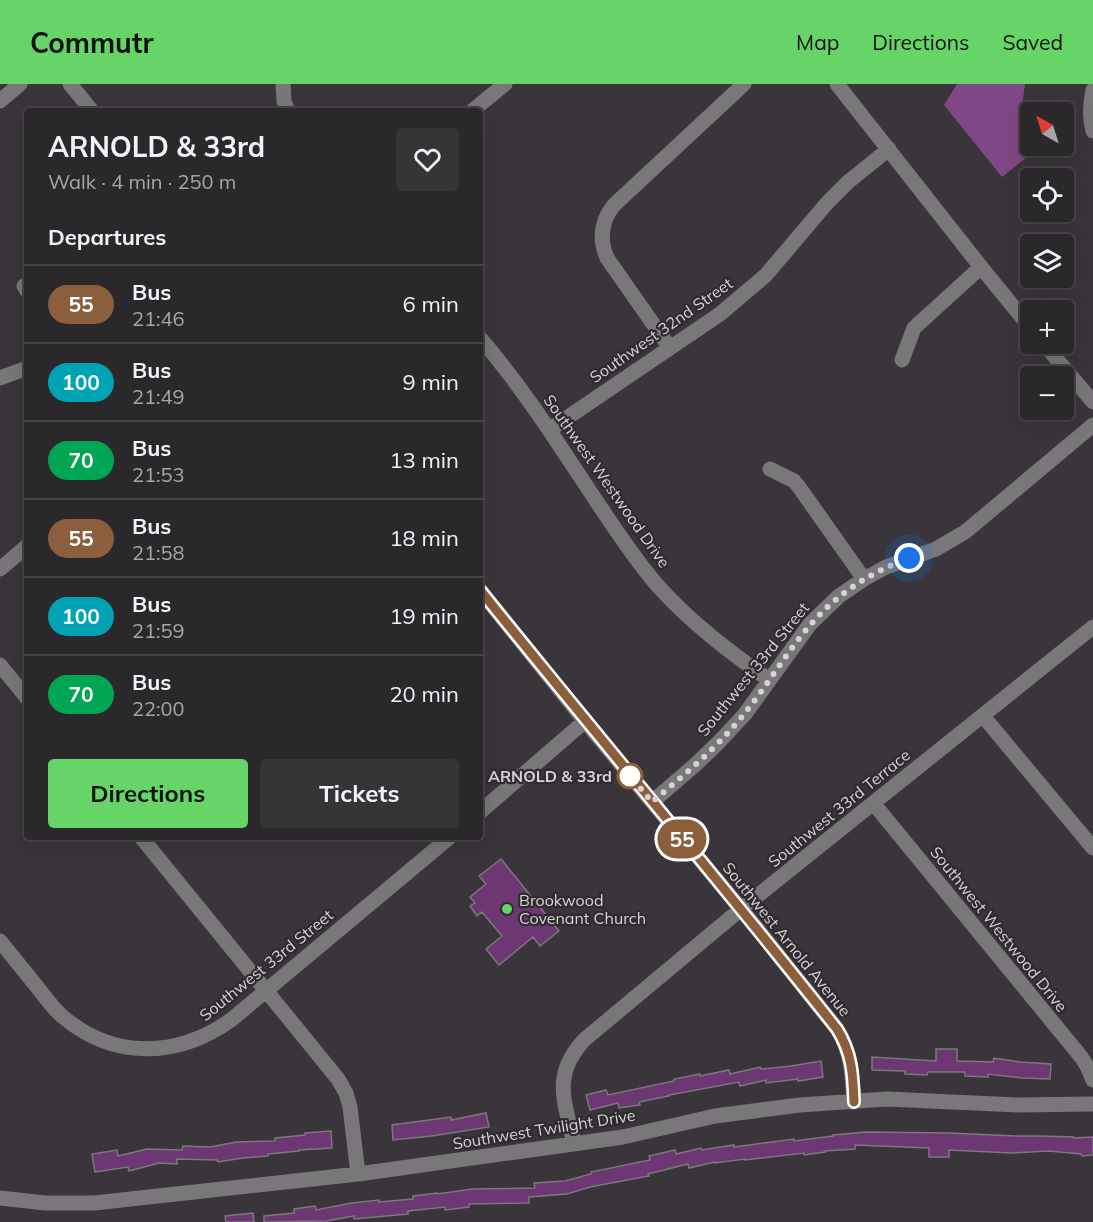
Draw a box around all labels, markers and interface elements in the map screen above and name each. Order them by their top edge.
text: Commutr [30,25,153,60]
text: Map [796,29,839,55]
text: Directions [872,29,969,55]
text: Saved [1002,29,1063,55]
north arrow [1020,102,1074,156]
map controls [1020,102,1074,420]
button: heart [396,128,459,191]
text: ARNOLD & 33rd [48,129,265,164]
button: locate [1020,168,1074,222]
text: Walk · 4 min · 250 m [48,169,236,194]
text: Departures [48,223,166,251]
button: layers [1020,234,1074,288]
street label: Southwest 32nd Street [586,273,737,387]
text: Bus [132,278,171,306]
text: 6 min [403,290,459,318]
text: 55 [68,291,94,317]
button: + [1020,300,1074,354]
text: 21:46 [132,306,185,331]
text: Bus [132,356,171,384]
button: − [1020,366,1074,420]
text: 9 min [403,368,459,396]
text: 100 [62,369,100,395]
text: 21:49 [132,384,185,409]
street label: Southwest Westwood Drive [539,390,675,572]
text: Bus [132,434,171,462]
text: 13 min [389,446,459,474]
text: 70 [68,447,94,473]
text: 21:53 [132,462,185,487]
text: Bus [132,512,171,540]
text: 18 min [389,524,459,552]
text: 55 [68,525,94,551]
text: 21:58 [132,540,185,565]
your location [894,543,924,573]
text: Bus [132,590,171,618]
street label: Southwest 33rd Street [693,598,813,740]
text: 19 min [389,602,459,630]
text: 100 [62,603,100,629]
text: 21:59 [132,618,185,643]
text: Bus [132,668,171,696]
text: 20 min [389,680,459,708]
text: 70 [68,681,94,707]
text: 22:00 [132,696,185,721]
street label: Southwest 33rd Terrace [764,745,914,871]
button: Directions [48,759,248,828]
button: Tickets [260,759,459,828]
marker: ARNOLD & 33rd [617,763,643,789]
place label: ARNOLD & 33rd [488,766,612,786]
line badge: 55 [655,820,709,858]
text: 55 [669,826,695,852]
street label: Southwest Westwood Drive [926,842,1072,1016]
street label: Southwest Arnold Avenue [719,858,855,1020]
place label: Brookwood Covenant Church [519,890,646,928]
marker: Brookwood Covenant Church [500,902,514,916]
street label: Southwest 33rd Street [195,905,337,1025]
street label: Southwest Twilight Drive [451,1105,637,1153]

